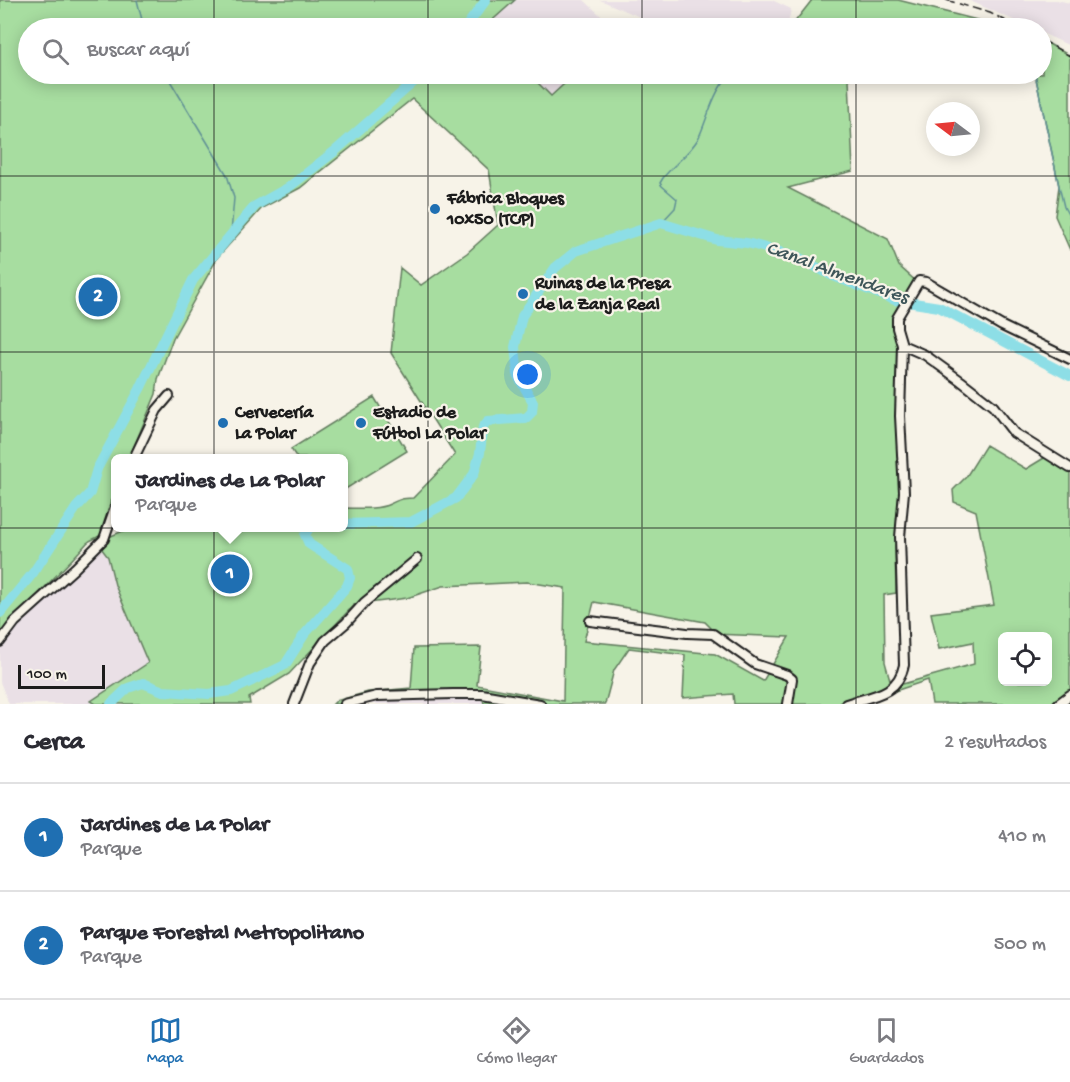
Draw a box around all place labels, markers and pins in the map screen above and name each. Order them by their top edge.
place label: Fábrica Bloques 10x50 (TCP) [446,189,565,231]
marker: Fábrica Bloques 10x50 (TCP) [428,202,442,216]
pin: 2 [78,274,118,320]
place label: Ruinas de la Presa de la Zanja Real [534,274,672,316]
marker: Ruinas de la Presa de la Zanja Real [516,287,530,301]
place label: Cervecería La Polar [234,403,314,445]
place label: Estadio de Fútbol La Polar [372,403,488,445]
marker: Cervecería La Polar [216,416,230,430]
marker: Estadio de Fútbol La Polar [354,416,368,430]
pin: 1 [210,552,250,596]

